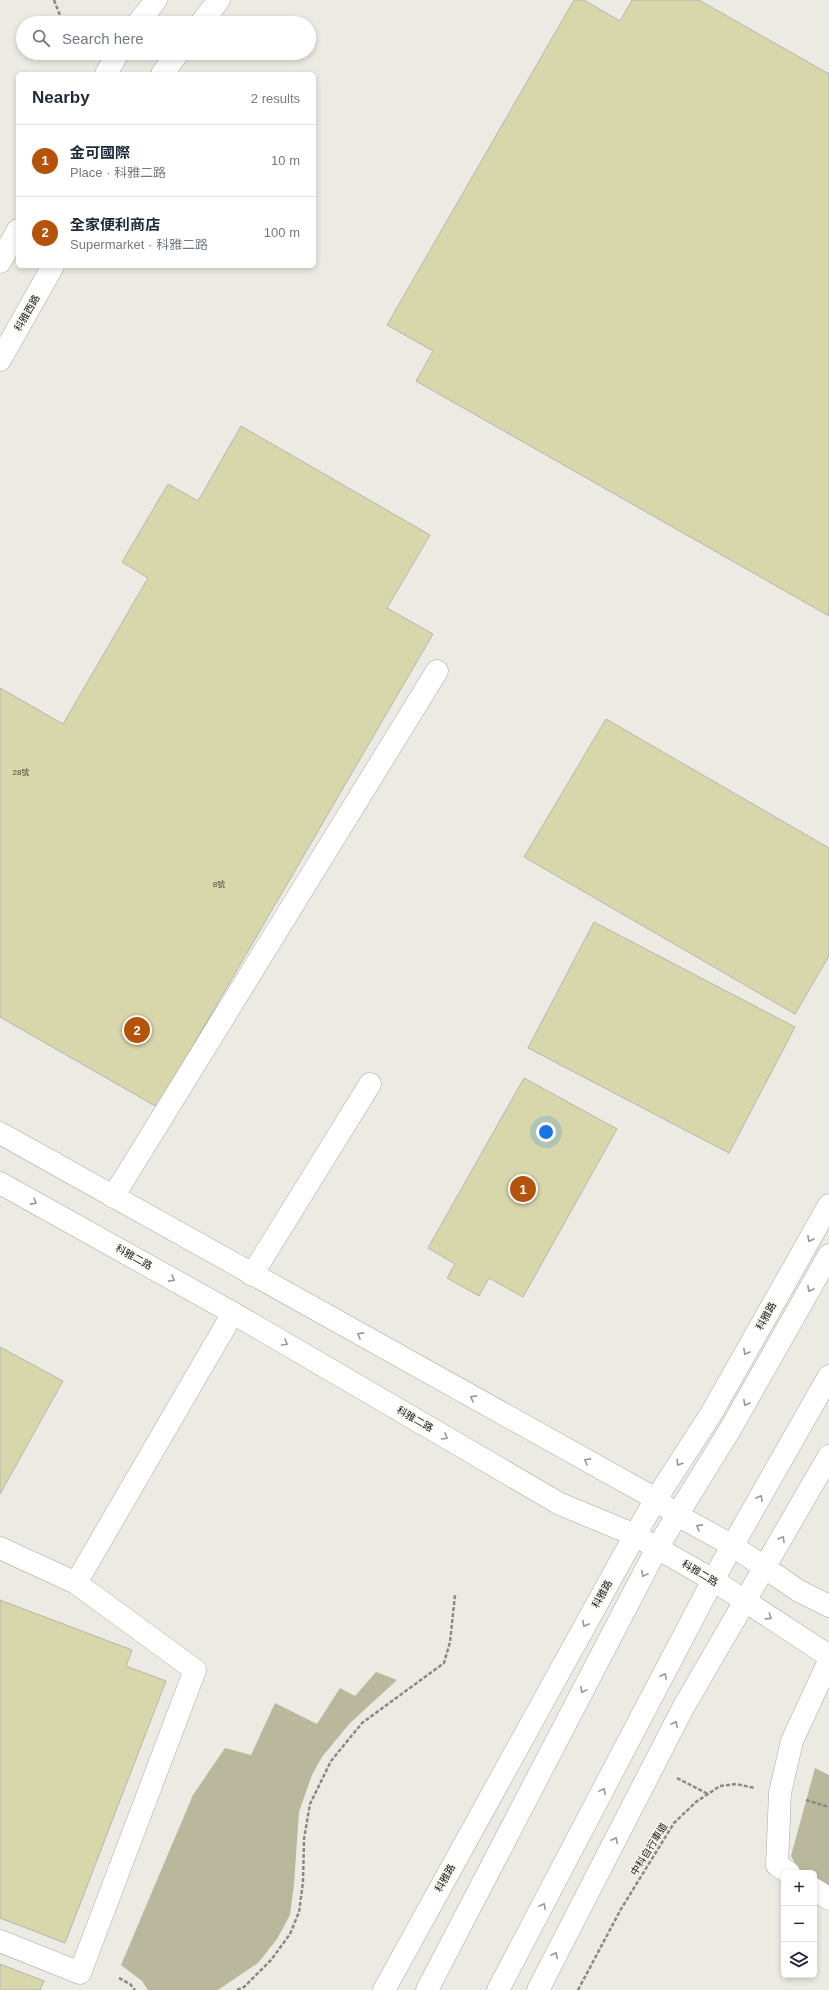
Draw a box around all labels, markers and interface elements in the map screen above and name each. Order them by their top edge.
search box [16,16,316,60]
icon: search [30,27,52,49]
text: Search here [62,30,144,47]
text: Nearby [32,88,90,107]
text: 2 results [251,91,300,106]
text: 金可國際 [70,144,130,161]
text: 1 [41,153,49,168]
text: 10 m [271,153,300,168]
text: Place · 科雅二路 [70,165,166,180]
text: 全家便利商店 [70,216,160,233]
text: 2 [41,225,49,240]
text: 100 m [264,225,300,240]
text: Supermarket · 科雅二路 [70,237,208,252]
street label: 科雅西路 [12,293,42,333]
house number: 28號 [13,768,29,777]
house number: 8號 [213,880,225,889]
pin: 2 [124,1015,150,1045]
your location [536,1122,556,1142]
pin: 1 [510,1174,536,1204]
one-way arrow [30,1197,37,1204]
one-way arrow [807,1234,814,1242]
street label: 科雅二路 [114,1242,154,1272]
one-way arrow [168,1274,175,1281]
one-way arrow [807,1285,814,1292]
street label: 科雅路 [754,1300,778,1332]
one-way arrow [357,1332,364,1339]
one-way arrow [281,1338,288,1346]
one-way arrow [744,1348,751,1355]
one-way arrow [470,1395,477,1402]
one-way arrow [743,1398,750,1406]
street label: 科雅二路 [395,1404,435,1434]
one-way arrow [441,1433,449,1440]
one-way arrow [584,1458,591,1466]
one-way arrow [676,1459,684,1466]
one-way arrow [756,1495,763,1502]
one-way arrow [696,1525,703,1532]
one-way arrow [777,1536,784,1543]
street label: 科雅二路 [680,1558,720,1588]
one-way arrow [641,1570,648,1578]
street label: 科雅路 [590,1578,614,1610]
one-way arrow [765,1612,772,1619]
one-way arrow [583,1620,590,1627]
one-way arrow [659,1673,667,1680]
one-way arrow [581,1685,588,1693]
one-way arrow [670,1721,677,1728]
one-way arrow [599,1788,606,1795]
street label: 中科自行車道 [628,1821,670,1877]
one-way arrow [610,1837,618,1844]
street label: 科雅路 [433,1862,457,1894]
map controls [781,1870,817,1978]
button: + [781,1870,817,1906]
one-way arrow [538,1903,545,1910]
button: − [781,1906,817,1942]
button: layers [781,1942,817,1978]
one-way arrow [551,1952,558,1960]

